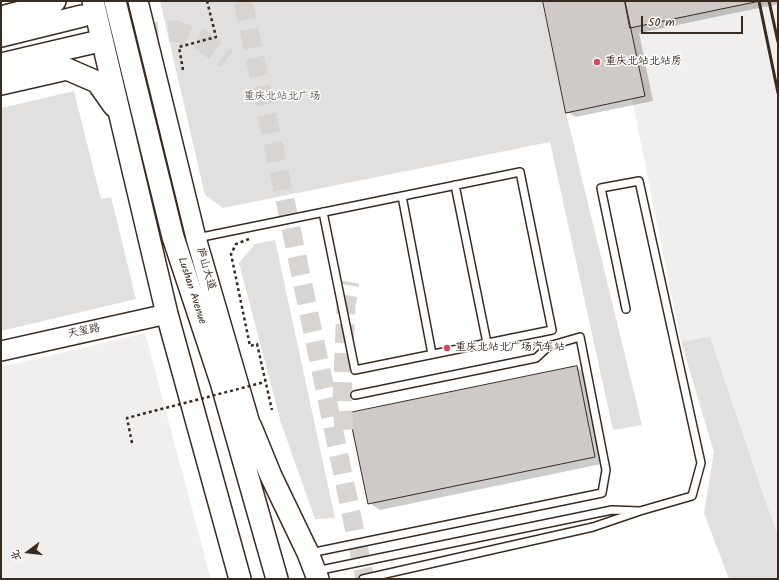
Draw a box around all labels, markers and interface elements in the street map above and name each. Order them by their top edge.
scale bar [643,8,745,34]
text: 50 m [648,13,675,32]
place label: 重庆北站北站房 [605,55,682,69]
marker: 重庆北站北站房 [592,57,602,67]
park label: 重庆北站北广场 [244,90,320,104]
street label: 庐山大道 [193,246,217,292]
street label: Lushan Avenue [174,256,208,326]
street label: 天玺路 [66,322,102,342]
place label: 重庆北站北广场汽车站 [455,341,565,355]
marker: 重庆北站北广场汽车站 [442,343,452,353]
north arrow [8,532,48,572]
text: 北 [6,547,27,563]

